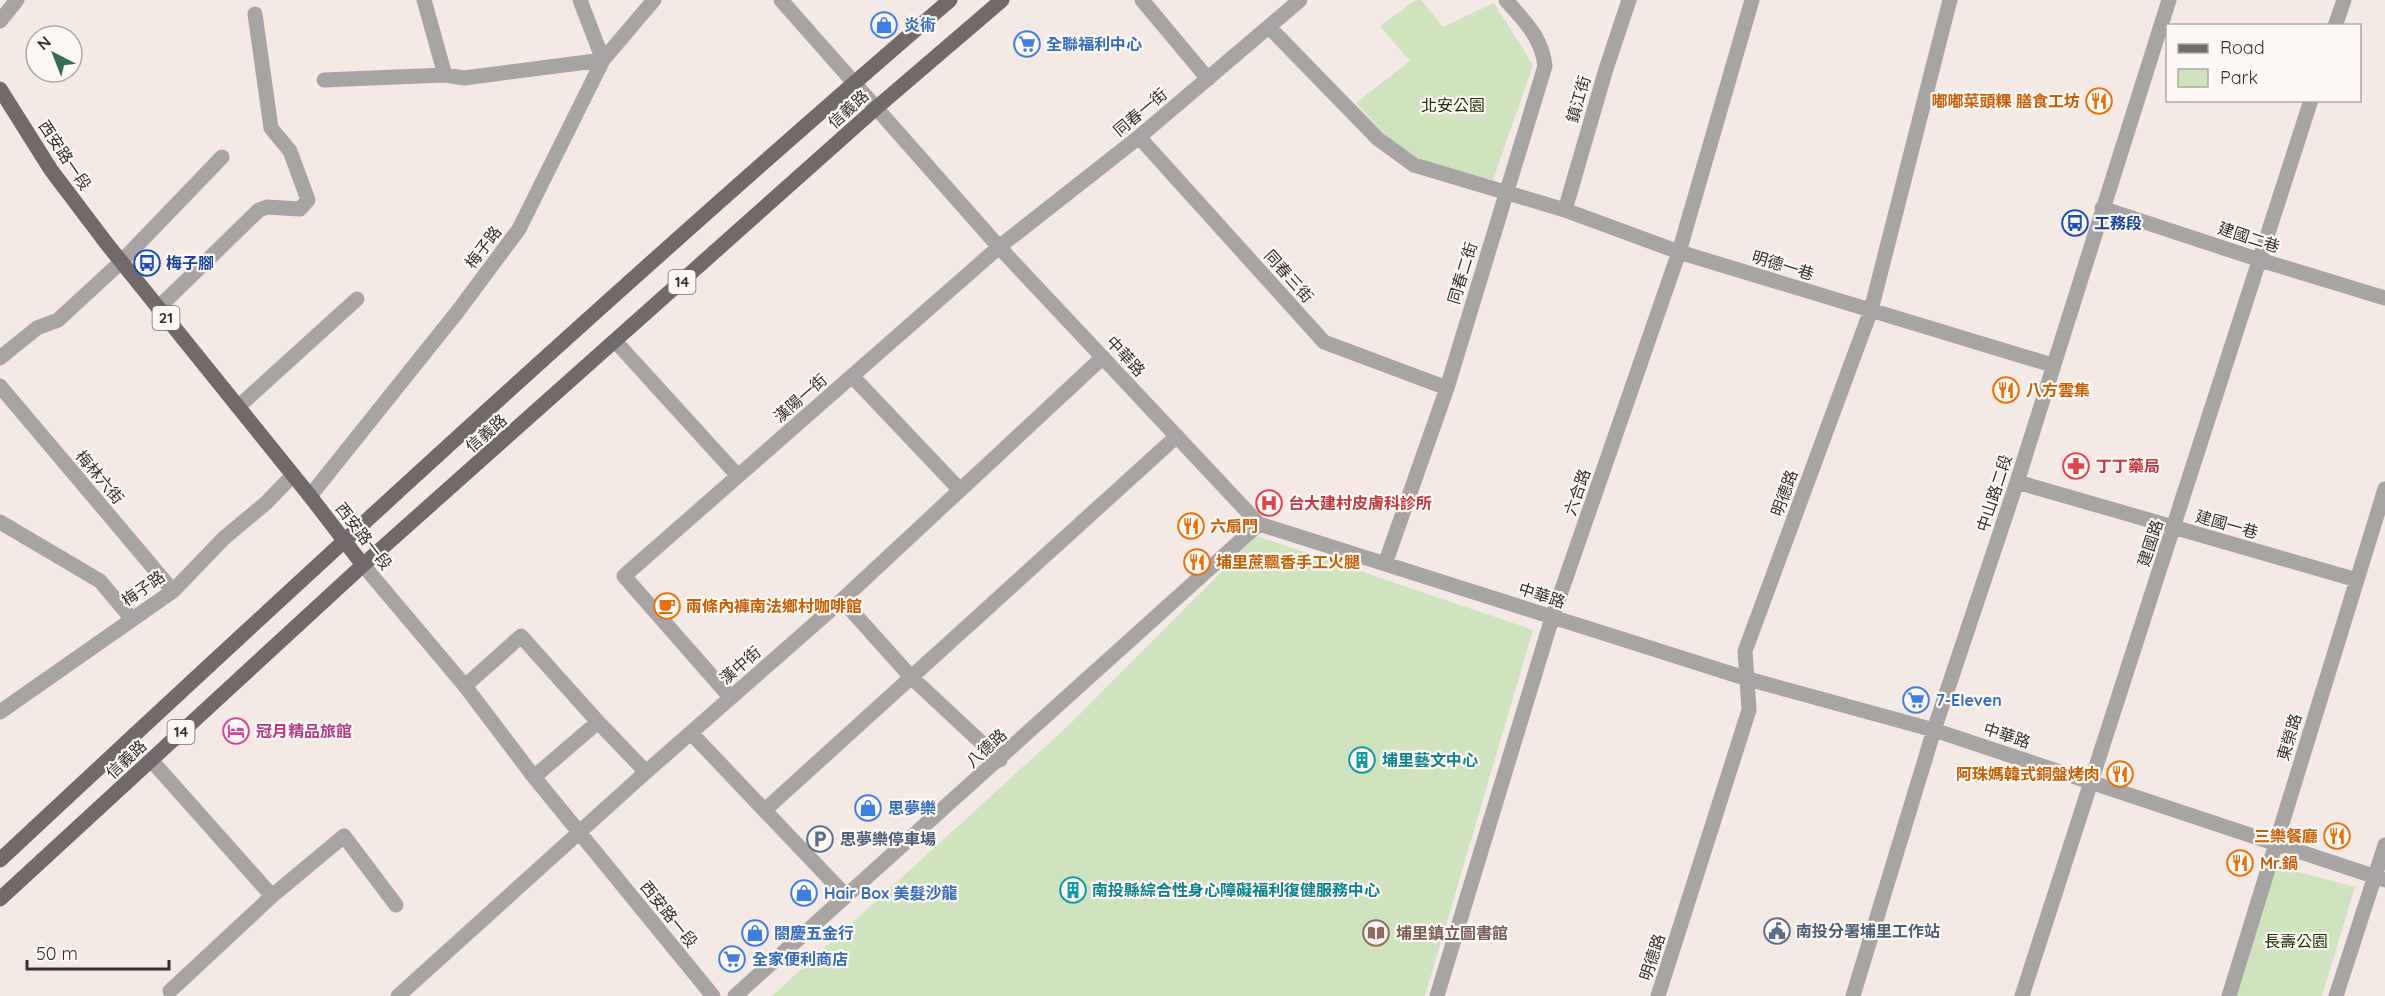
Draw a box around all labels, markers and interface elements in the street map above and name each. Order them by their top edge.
shop icon: 炎術 [869,10,899,40]
place label: 炎術 [904,15,936,35]
north arrow [24,24,84,84]
legend [2166,24,2361,102]
supermarket icon: 全聯福利中心 [1012,29,1042,59]
text: N [33,31,55,54]
place label: 全聯福利中心 [1046,34,1142,54]
text: Road [2220,36,2265,59]
text: Park [2220,66,2258,89]
street label: 鎮江街 [1562,73,1594,125]
street label: 同春一街 [1109,84,1171,140]
street label: 信義路 [823,86,873,132]
restaurant icon: 嘟嘟菜頭粿 膳食工坊 [2084,86,2114,116]
place label: 嘟嘟菜頭粿 膳食工坊 [1932,91,2080,111]
park label: 北安公園 [1421,95,1485,115]
street label: 西安路一段 [34,116,96,194]
bus stop icon: 工務段 [2060,208,2090,238]
place label: 工務段 [2094,213,2142,233]
street label: 建國二巷 [2215,218,2283,256]
street label: 梅子路 [461,222,505,272]
street label: 同春二街 [1443,239,1481,307]
street label: 同春三街 [1260,246,1318,306]
street label: 明德一巷 [1749,246,1817,284]
bus stop icon: 梅子腳 [132,248,162,278]
place label: 梅子腳 [166,253,214,273]
road number: 14 [668,270,696,294]
road number: 21 [152,306,180,330]
street label: 中華路 [1102,332,1150,380]
street label: 漢陽一街 [769,369,831,427]
restaurant icon: 八方雲集 [1991,375,2021,405]
place label: 八方雲集 [2026,380,2090,400]
street label: 信義路 [461,410,511,456]
street label: 梅林六街 [72,446,128,508]
pharmacy icon: 丁丁藥局 [2061,451,2091,481]
street label: 中山路二段 [1972,452,2016,534]
place label: 丁丁藥局 [2096,456,2160,476]
street label: 六合路 [1560,466,1594,518]
street label: 明德路 [1766,467,1802,519]
hospital icon: 台大建村皮膚科診所 [1254,488,1284,518]
place label: 台大建村皮膚科診所 [1288,493,1432,513]
street label: 西安路一段 [331,498,397,574]
street label: 建國一巷 [2193,506,2261,542]
restaurant icon: 六扇門 [1176,511,1206,541]
place label: 六扇門 [1210,516,1258,536]
street label: 建國路 [2133,517,2167,569]
restaurant icon: 埔里蔗飄香手工火腿 [1182,547,1212,577]
place label: 埔里蔗飄香手工火腿 [1216,552,1360,572]
street label: 梅子路 [118,566,168,610]
street label: 中華路 [1516,578,1568,612]
cafe icon: 兩條內褲南法鄉村咖啡館 [652,591,682,621]
place label: 兩條內褲南法鄉村咖啡館 [686,596,862,616]
street label: 漢中街 [715,642,765,688]
supermarket icon: 7-Eleven [1901,685,1931,715]
place label: 7-Eleven [1936,690,2002,710]
street label: 東榮路 [2272,711,2306,763]
hotel icon: 冠月精品旅館 [221,716,251,746]
street label: 中華路 [1981,718,2033,752]
road number: 14 [168,720,195,744]
place label: 冠月精品旅館 [256,721,352,741]
street label: 八德路 [961,725,1011,771]
street label: 信義路 [102,735,150,783]
building icon: 埔里藝文中心 [1347,745,1377,775]
place label: 埔里藝文中心 [1382,750,1478,770]
restaurant icon: 阿珠媽韓式銅盤烤肉 [2105,759,2135,789]
place label: 阿珠媽韓式銅盤烤肉 [1956,764,2100,784]
shop icon: 思夢樂 [853,793,883,823]
place label: 思夢樂 [888,798,936,818]
restaurant icon: 三樂餐廳 [2322,821,2352,851]
parking icon: 思夢樂停車場 [805,824,835,854]
place label: 三樂餐廳 [2254,826,2318,846]
place label: 思夢樂停車場 [840,829,936,849]
restaurant icon: Mr.鍋 [2225,848,2255,878]
place label: Mr.鍋 [2260,853,2298,873]
building icon: 南投縣綜合性身心障礙福利復健服務中心 [1058,875,1088,905]
street label: 西安路一段 [636,877,702,951]
shop icon: Hair Box 美髮沙龍 [789,878,819,908]
place label: 南投縣綜合性身心障礙福利復健服務中心 [1092,880,1380,900]
place label: Hair Box 美髮沙龍 [824,883,957,903]
public building icon: 南投分署埔里工作站 [1762,916,1792,946]
shop icon: 閤慶五金行 [740,918,770,948]
library icon: 埔里鎮立圖書館 [1361,918,1391,948]
place label: 南投分署埔里工作站 [1796,921,1940,941]
place label: 閤慶五金行 [774,923,854,943]
place label: 埔里鎮立圖書館 [1396,923,1508,943]
street label: 明德路 [1635,931,1669,983]
park label: 長壽公園 [2264,931,2328,951]
scale bar [27,933,170,971]
text: 50 m [36,942,78,965]
supermarket icon: 全家便利商店 [717,944,747,974]
place label: 全家便利商店 [752,949,848,969]

